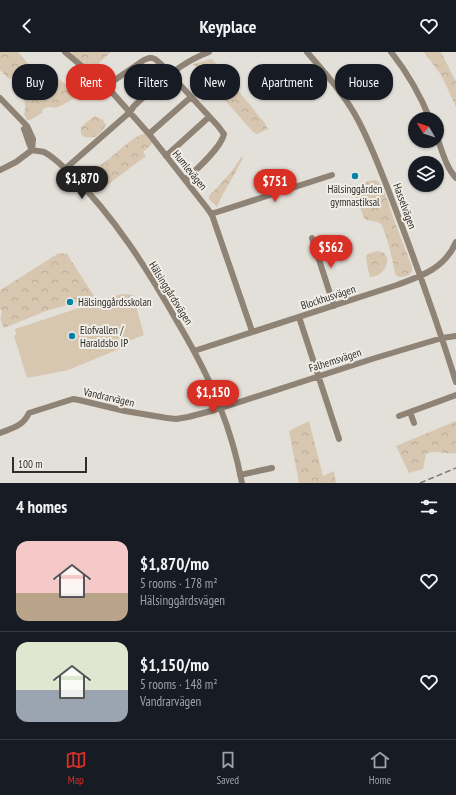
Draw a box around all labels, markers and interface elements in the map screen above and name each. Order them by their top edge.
icon: back [16,15,38,37]
text: Keyplace [200,15,256,38]
icon: heart [418,15,440,37]
chip: Buy [12,64,58,100]
chip: Rent [66,64,116,100]
chip: Filters [124,64,182,100]
chip: New [190,64,240,100]
chip: Apartment [248,64,327,100]
chip: House [335,64,393,100]
north arrow [408,112,444,148]
map controls [408,112,444,192]
street label: Humlevägen [170,147,211,193]
button: layers [408,156,444,192]
pin: $1,870 [49,166,115,200]
pin: $751 [251,169,299,203]
text: $1,870 [65,170,99,187]
marker: Hälsinggården gymnastiksal [350,171,360,181]
text: $751 [263,173,287,190]
street label: Hasselvägen [390,181,420,231]
place label: Hälsinggården gymnastiksal [328,182,383,209]
pin: $562 [307,235,355,269]
text: $562 [319,239,343,256]
street label: Hälsinggårdsvägen [146,259,196,327]
street label: Blockhusvägen [299,282,357,312]
place label: Hälsinggårdsskolan [78,295,152,309]
marker: Hälsinggårdsskolan [65,297,75,307]
place label: Elofvallen / Haraldsbo IP [80,323,128,350]
marker: Elofvallen / Haraldsbo IP [67,331,77,341]
street label: Falhemsvägen [307,345,363,375]
pin: $1,150 [180,380,246,414]
street label: Vandrarvägen [81,384,136,410]
text: $1,150 [196,384,230,401]
scale bar [12,455,87,474]
text: 100 m [18,457,42,471]
text: 4 homes [16,496,67,518]
icon: filters [418,496,440,518]
text: $1,870/mo [140,553,209,575]
icon: home [48,557,96,605]
icon: heart [418,570,440,592]
text: 5 rooms · 178 m² [140,575,218,592]
text: Hälsinggårdsvägen [140,592,225,609]
text: $1,150/mo [140,654,209,676]
icon: home [48,658,96,706]
icon: heart [418,671,440,693]
text: 5 rooms · 148 m² [140,676,218,693]
text: Vandrarvägen [140,693,201,710]
tab: Map [65,749,87,787]
tab: Saved [216,749,239,787]
tab: Home [369,749,391,787]

